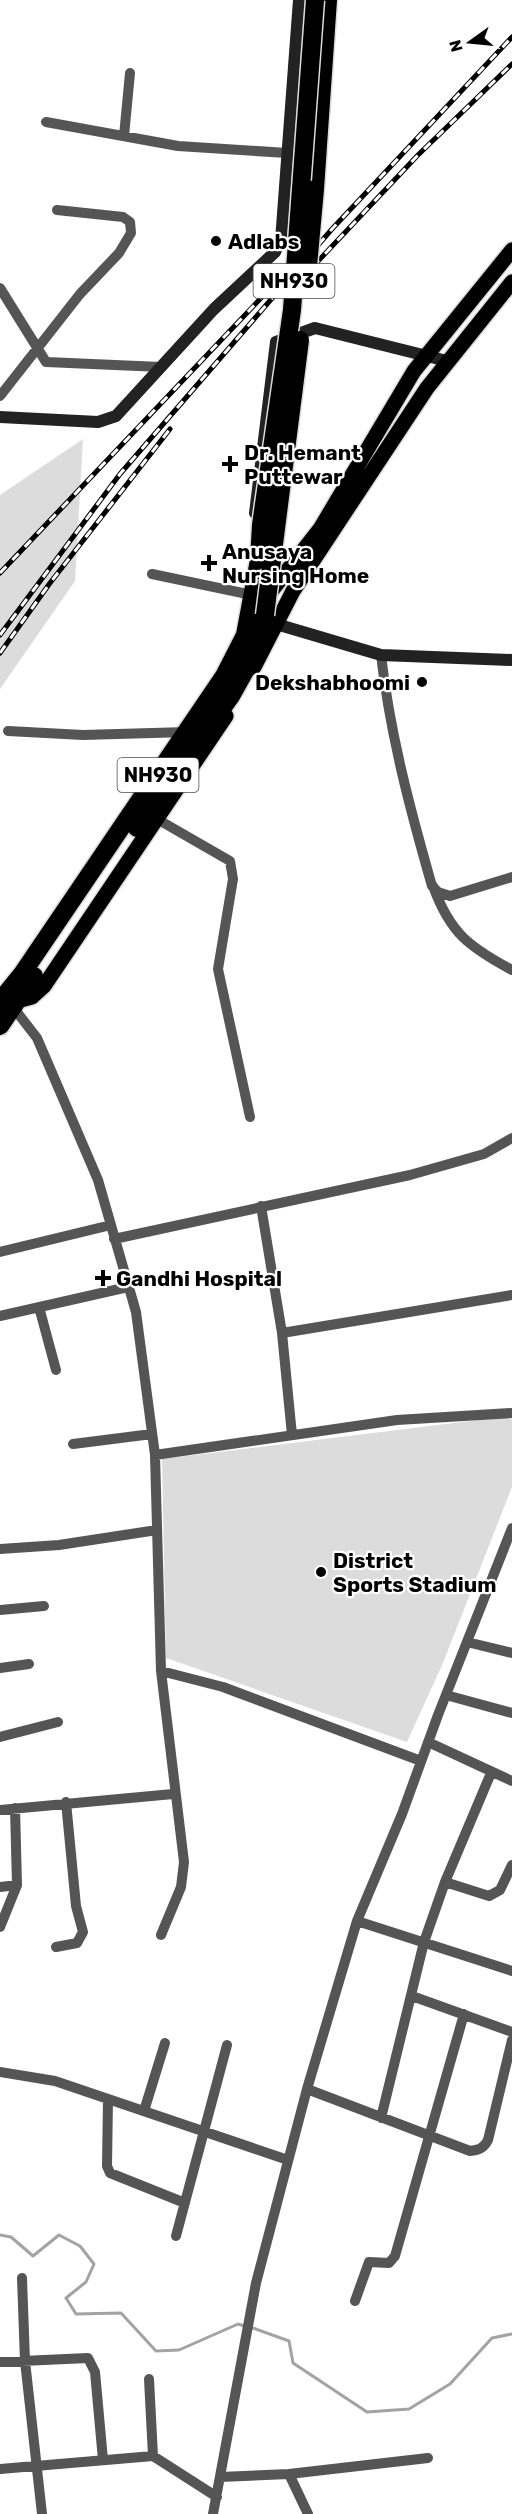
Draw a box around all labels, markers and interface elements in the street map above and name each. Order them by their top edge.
north arrow [440,12,500,72]
text: N [445,38,467,54]
place label: Adlabs [228,229,299,254]
marker: Adlabs [209,234,223,248]
road number: NH930 [254,264,334,298]
place label: Dr. Hemant Puttewar [244,440,361,489]
marker: Dr. Hemant Puttewar [221,455,239,473]
place label: Anusaya Nursing Home [222,539,369,588]
marker: Anusaya Nursing Home [200,554,218,572]
place label: Dekshabhoomi [255,670,410,695]
marker: Dekshabhoomi [415,675,429,689]
road number: NH930 [118,758,198,792]
place label: Gandhi Hospital [116,1266,282,1291]
marker: Gandhi Hospital [94,1269,112,1287]
place label: District Sports Stadium [333,1548,497,1597]
marker: District Sports Stadium [314,1565,328,1579]

